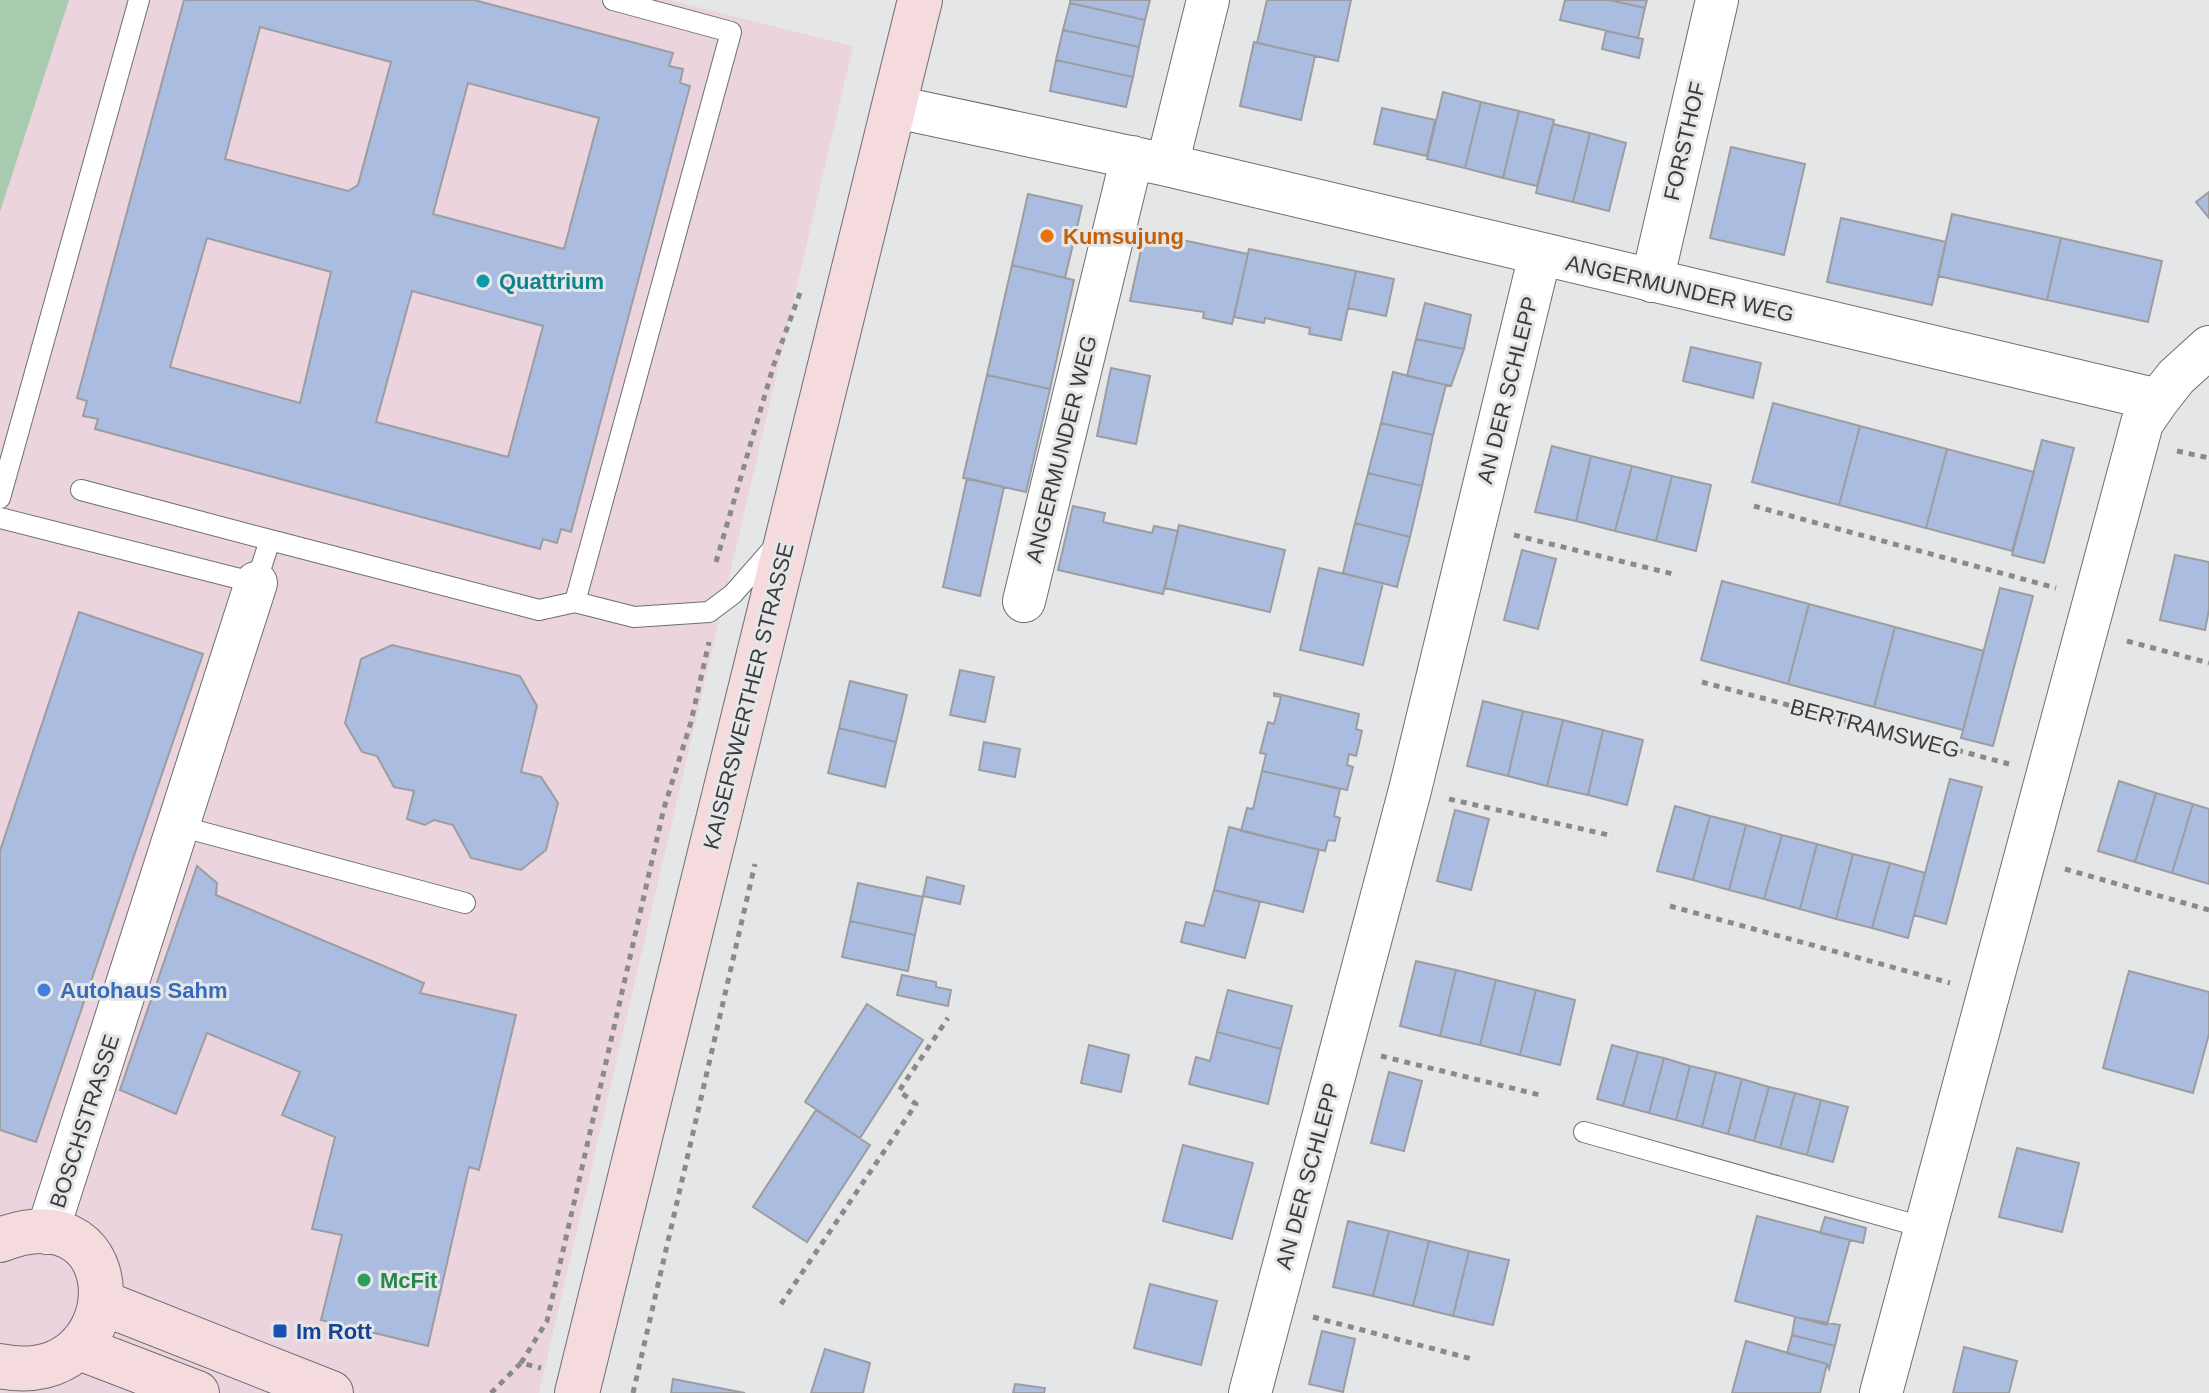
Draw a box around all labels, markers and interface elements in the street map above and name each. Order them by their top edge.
street label: FORSTHOF [1659,79,1710,203]
place label: Kumsujung [1063,224,1184,249]
marker: Kumsujung [1038,227,1056,245]
street label: ANGERMUNDER WEG [1563,250,1796,327]
place label: Quattrium [499,269,604,294]
marker: Quattrium [474,272,492,290]
street label: AN DER SCHLEPP [1472,294,1543,486]
street label: ANGERMUNDER WEG [1021,333,1102,565]
street label: KAISERSWERTHER STRASSE [698,540,799,852]
street label: BERTRAMSWEG [1787,694,1962,763]
place label: Autohaus Sahm [60,978,227,1003]
marker: Autohaus Sahm [35,981,53,999]
street label: BOSCHSTRASSE [45,1031,124,1211]
street label: AN DER SCHLEPP [1271,1080,1344,1272]
place label: McFit [380,1268,438,1293]
marker: McFit [355,1271,373,1289]
place label: Im Rott [296,1319,372,1344]
marker: Im Rott [271,1322,289,1340]

